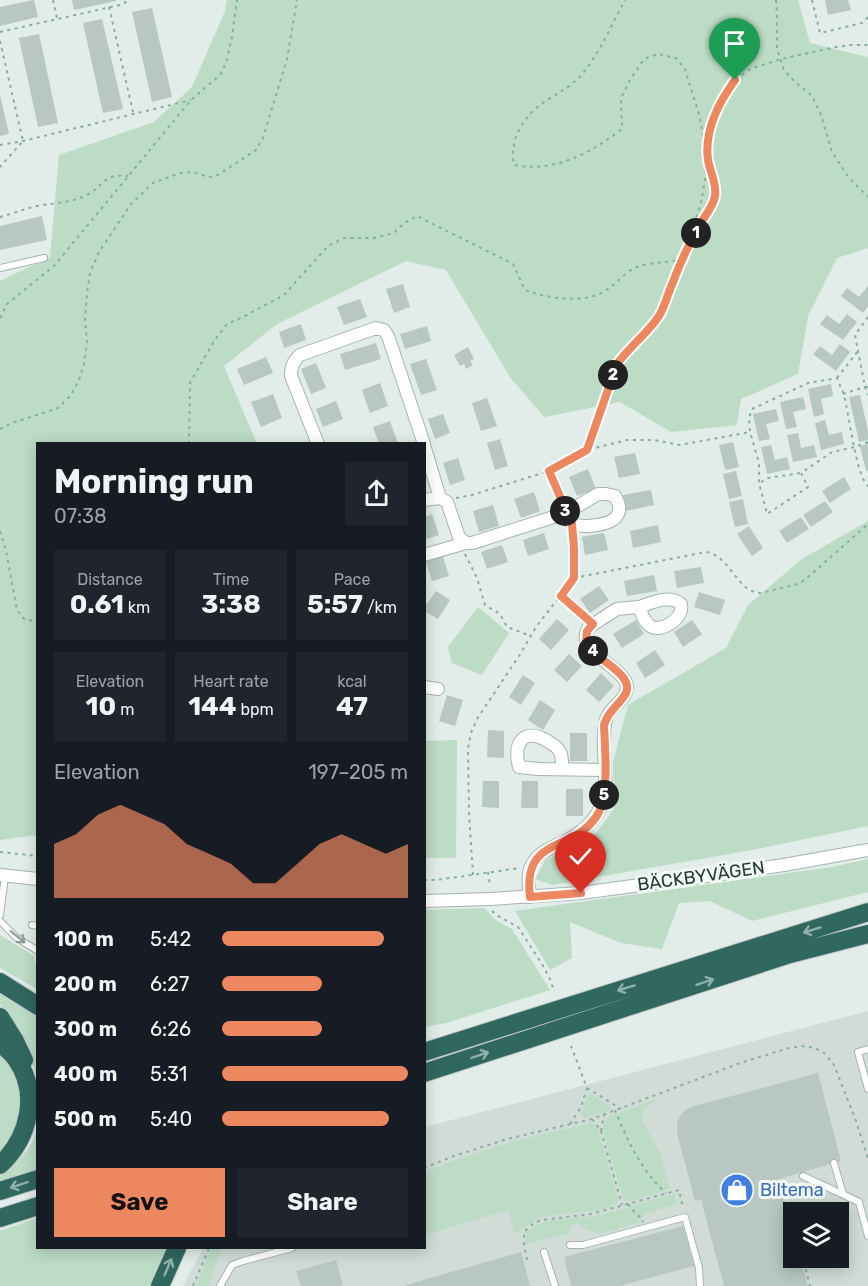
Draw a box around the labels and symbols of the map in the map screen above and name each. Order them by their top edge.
pin [709,18,760,80]
pin: 1 [681,218,711,248]
pin: 2 [598,360,628,390]
pin: 3 [550,496,580,526]
pin: 4 [578,636,608,666]
pin: 5 [589,780,619,810]
pin [555,831,606,893]
street label: BÄCKBYVÄGEN [636,856,766,896]
one-way arrow [803,925,822,936]
one-way arrow [10,930,26,943]
one-way arrow [695,975,714,986]
one-way arrow [617,983,636,994]
one-way arrow [470,1049,489,1060]
shop icon: Biltema [719,1172,755,1208]
place label: Biltema [760,1179,824,1201]
one-way arrow [10,1180,29,1191]
one-way arrow [164,1258,175,1276]

